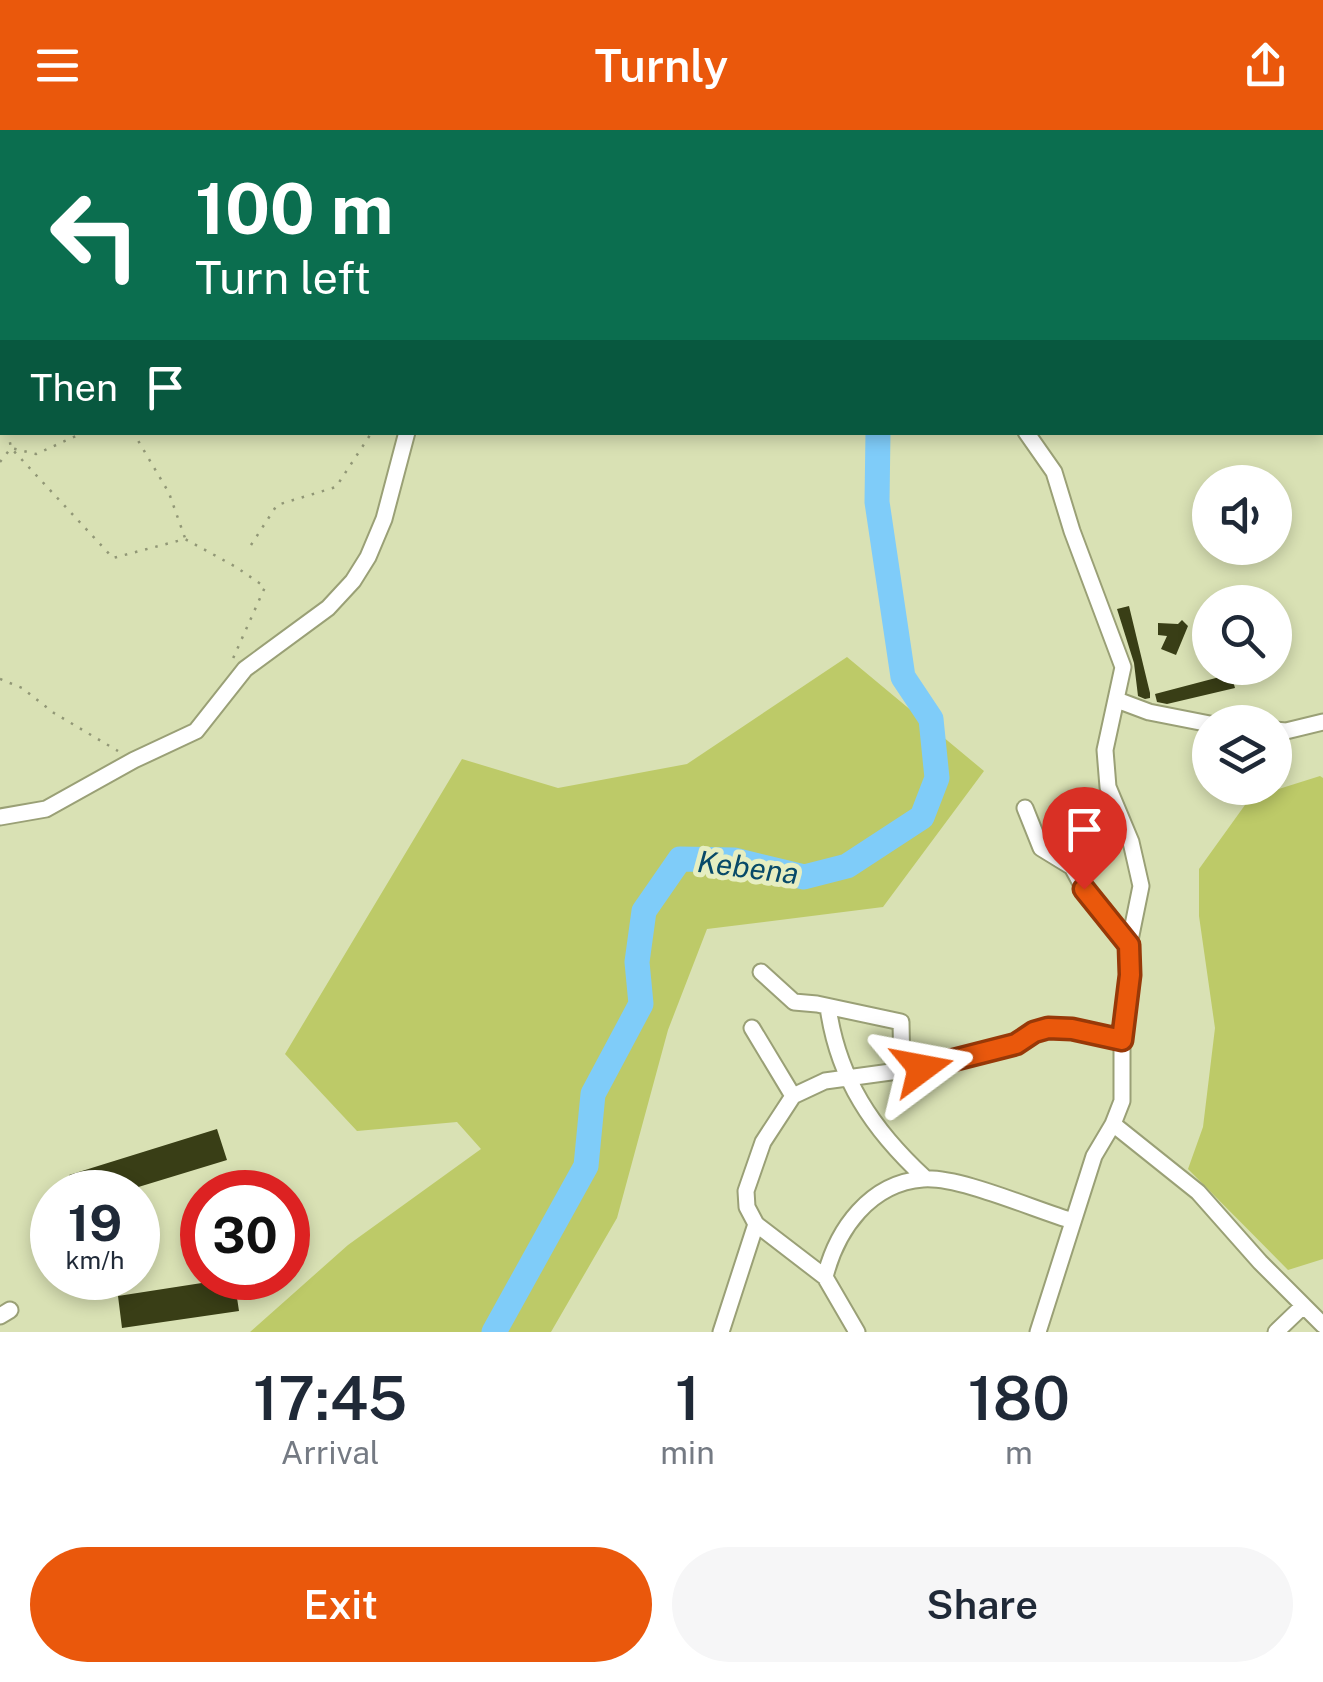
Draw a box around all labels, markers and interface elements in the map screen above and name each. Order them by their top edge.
icon: menu [30,38,85,93]
icon: share [1238,38,1293,93]
text: Turnly [595,39,728,92]
text: 100 m [195,167,393,250]
icon: left [30,170,160,300]
text: Turn left [195,251,371,304]
icon: arrive [138,360,193,415]
text: Then [30,365,118,410]
map controls [1192,465,1292,805]
button: sound [1192,465,1292,565]
button: search [1192,585,1292,685]
button: layers [1192,705,1292,805]
pin [1042,787,1127,890]
icon: arrive [1057,802,1112,857]
water label: Kebena [695,843,801,891]
position arrow [870,1016,974,1120]
speed limit sign: 30 [180,1170,310,1300]
text: 19 [68,1193,122,1252]
text: km/h [66,1245,124,1275]
text: 17:45 [253,1363,407,1434]
text: 1 [675,1363,700,1434]
text: 180 [968,1363,1070,1434]
text: Arrival [281,1434,380,1471]
text: min [660,1434,715,1471]
text: m [1005,1434,1033,1471]
button: Exit [30,1547,652,1662]
button: Share [672,1547,1293,1662]

